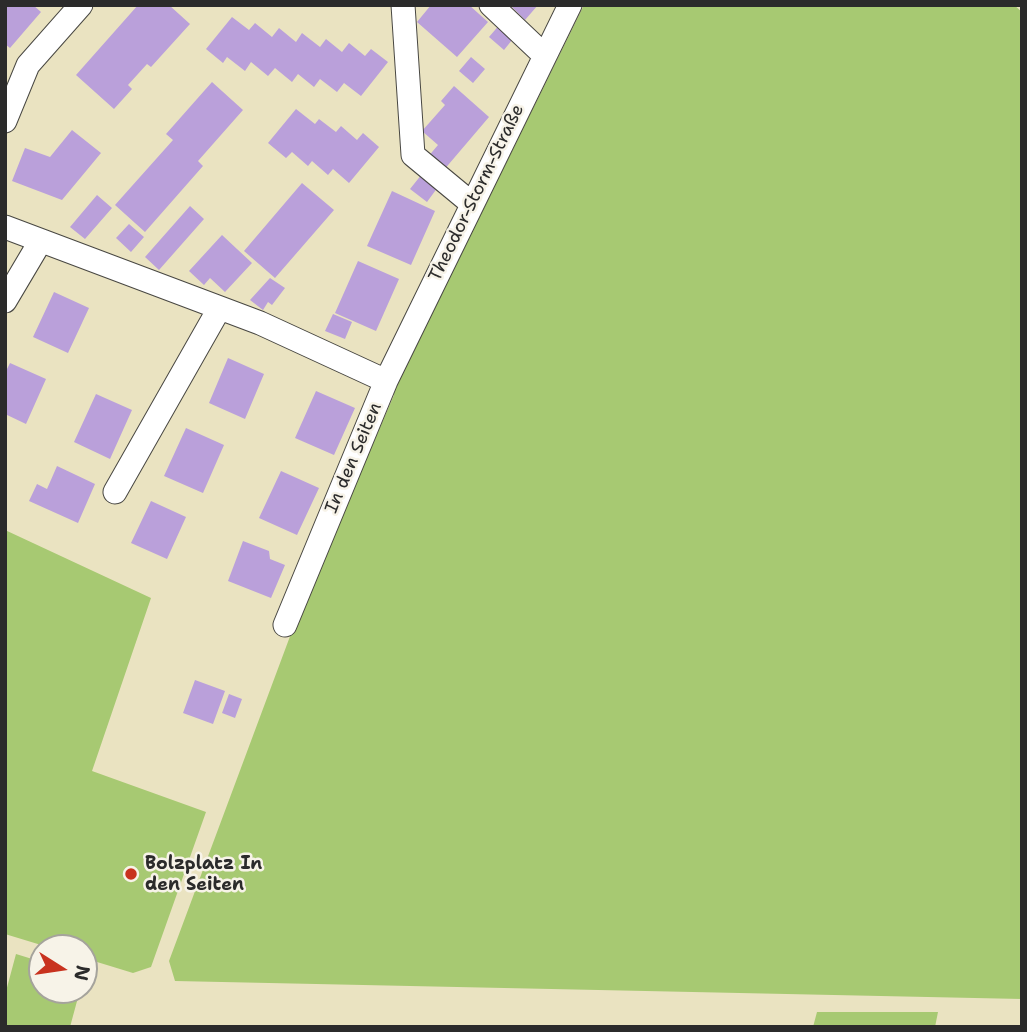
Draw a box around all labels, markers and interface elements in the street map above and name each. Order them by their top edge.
street label: Theodor-Storm-Straße [425,101,529,285]
street label: In den Seiten [321,399,387,517]
place label: Bolzplatz In den Seiten [145,853,262,896]
marker: Bolzplatz In den Seiten [123,866,139,882]
north arrow [28,934,98,1004]
text: N [68,963,96,983]

